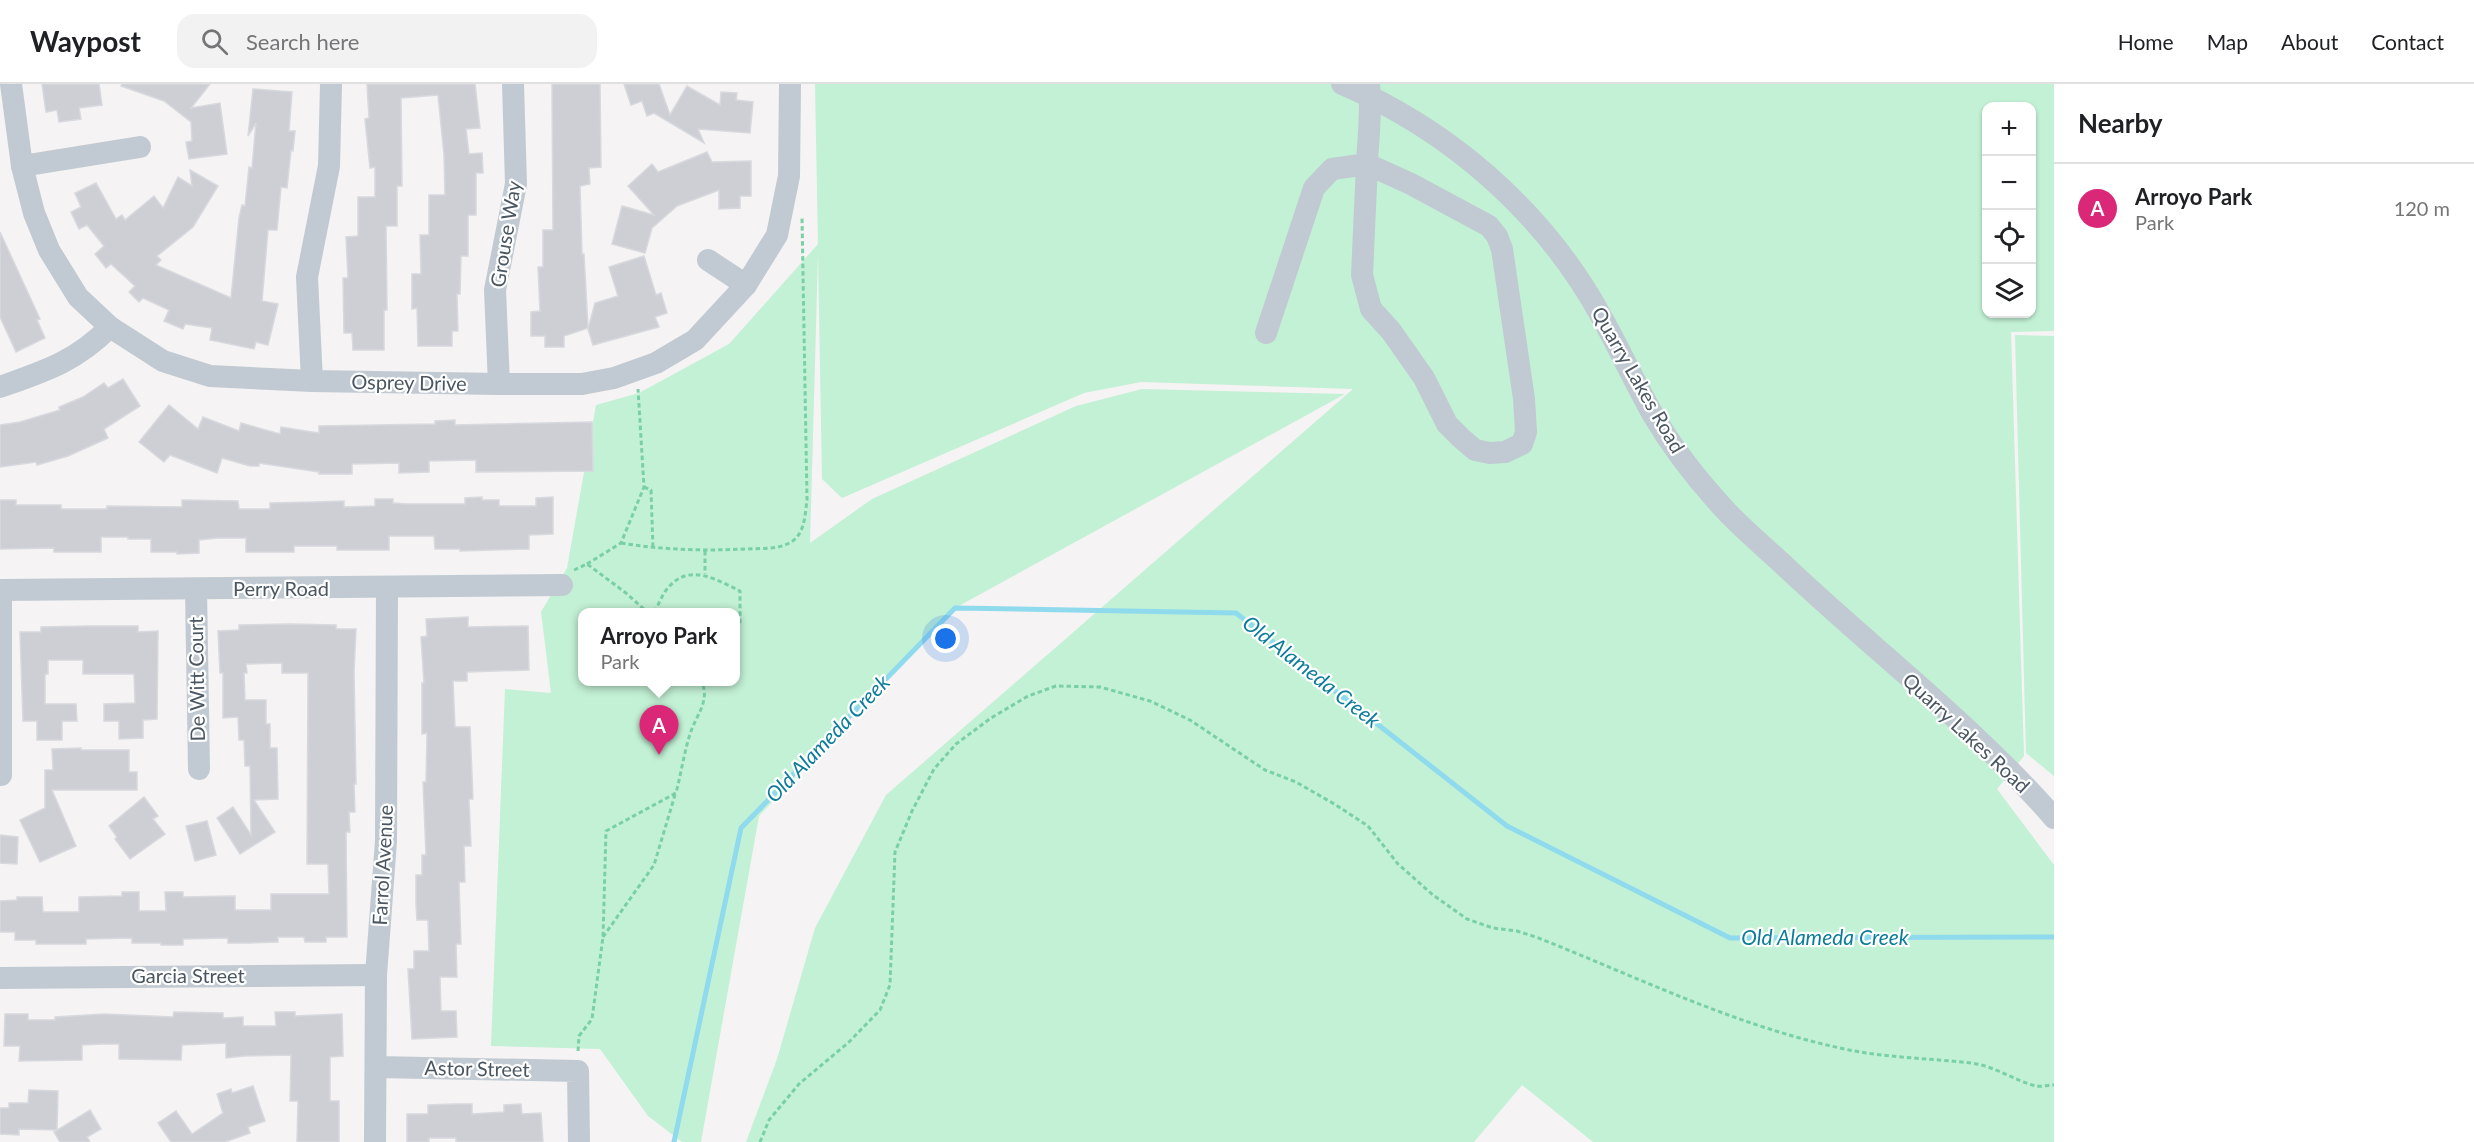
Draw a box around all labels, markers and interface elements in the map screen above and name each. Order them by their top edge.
search box [177,14,597,68]
text: Waypost [30,24,141,58]
icon: search [198,25,231,58]
text: Search here [246,28,359,55]
text: Home [2118,29,2174,54]
text: Map [2207,29,2248,54]
text: About [2281,29,2338,54]
text: Contact [2371,29,2444,54]
map controls [1982,102,2036,318]
button: + [1982,102,2036,156]
text: Nearby [2078,107,2163,139]
button: − [1982,156,2036,210]
street label: Grouse Way [485,178,525,289]
text: Arroyo Park [2135,183,2252,210]
text: A [2091,196,2104,220]
text: 120 m [2394,196,2450,220]
button: locate [1982,210,2036,264]
text: Park [2135,210,2174,234]
button: layers [1982,264,2036,318]
street label: Quarry Lakes Road [1587,302,1690,457]
street label: Osprey Drive [351,369,467,395]
street label: Perry Road [233,576,329,600]
popup [578,608,740,686]
water label: Old Alameda Creek [1238,609,1386,733]
street label: De Witt Court [183,616,209,742]
text: Arroyo Park [600,622,718,649]
your location [931,624,960,653]
text: Park [600,649,639,673]
street label: Quarry Lakes Road [1898,667,2035,797]
water label: Old Alameda Creek [760,668,895,807]
pin: A [640,706,678,755]
street label: Farrol Avenue [367,804,397,926]
water label: Old Alameda Creek [1741,924,1910,949]
street label: Garcia Street [131,963,245,987]
street label: Astor Street [424,1055,530,1081]

